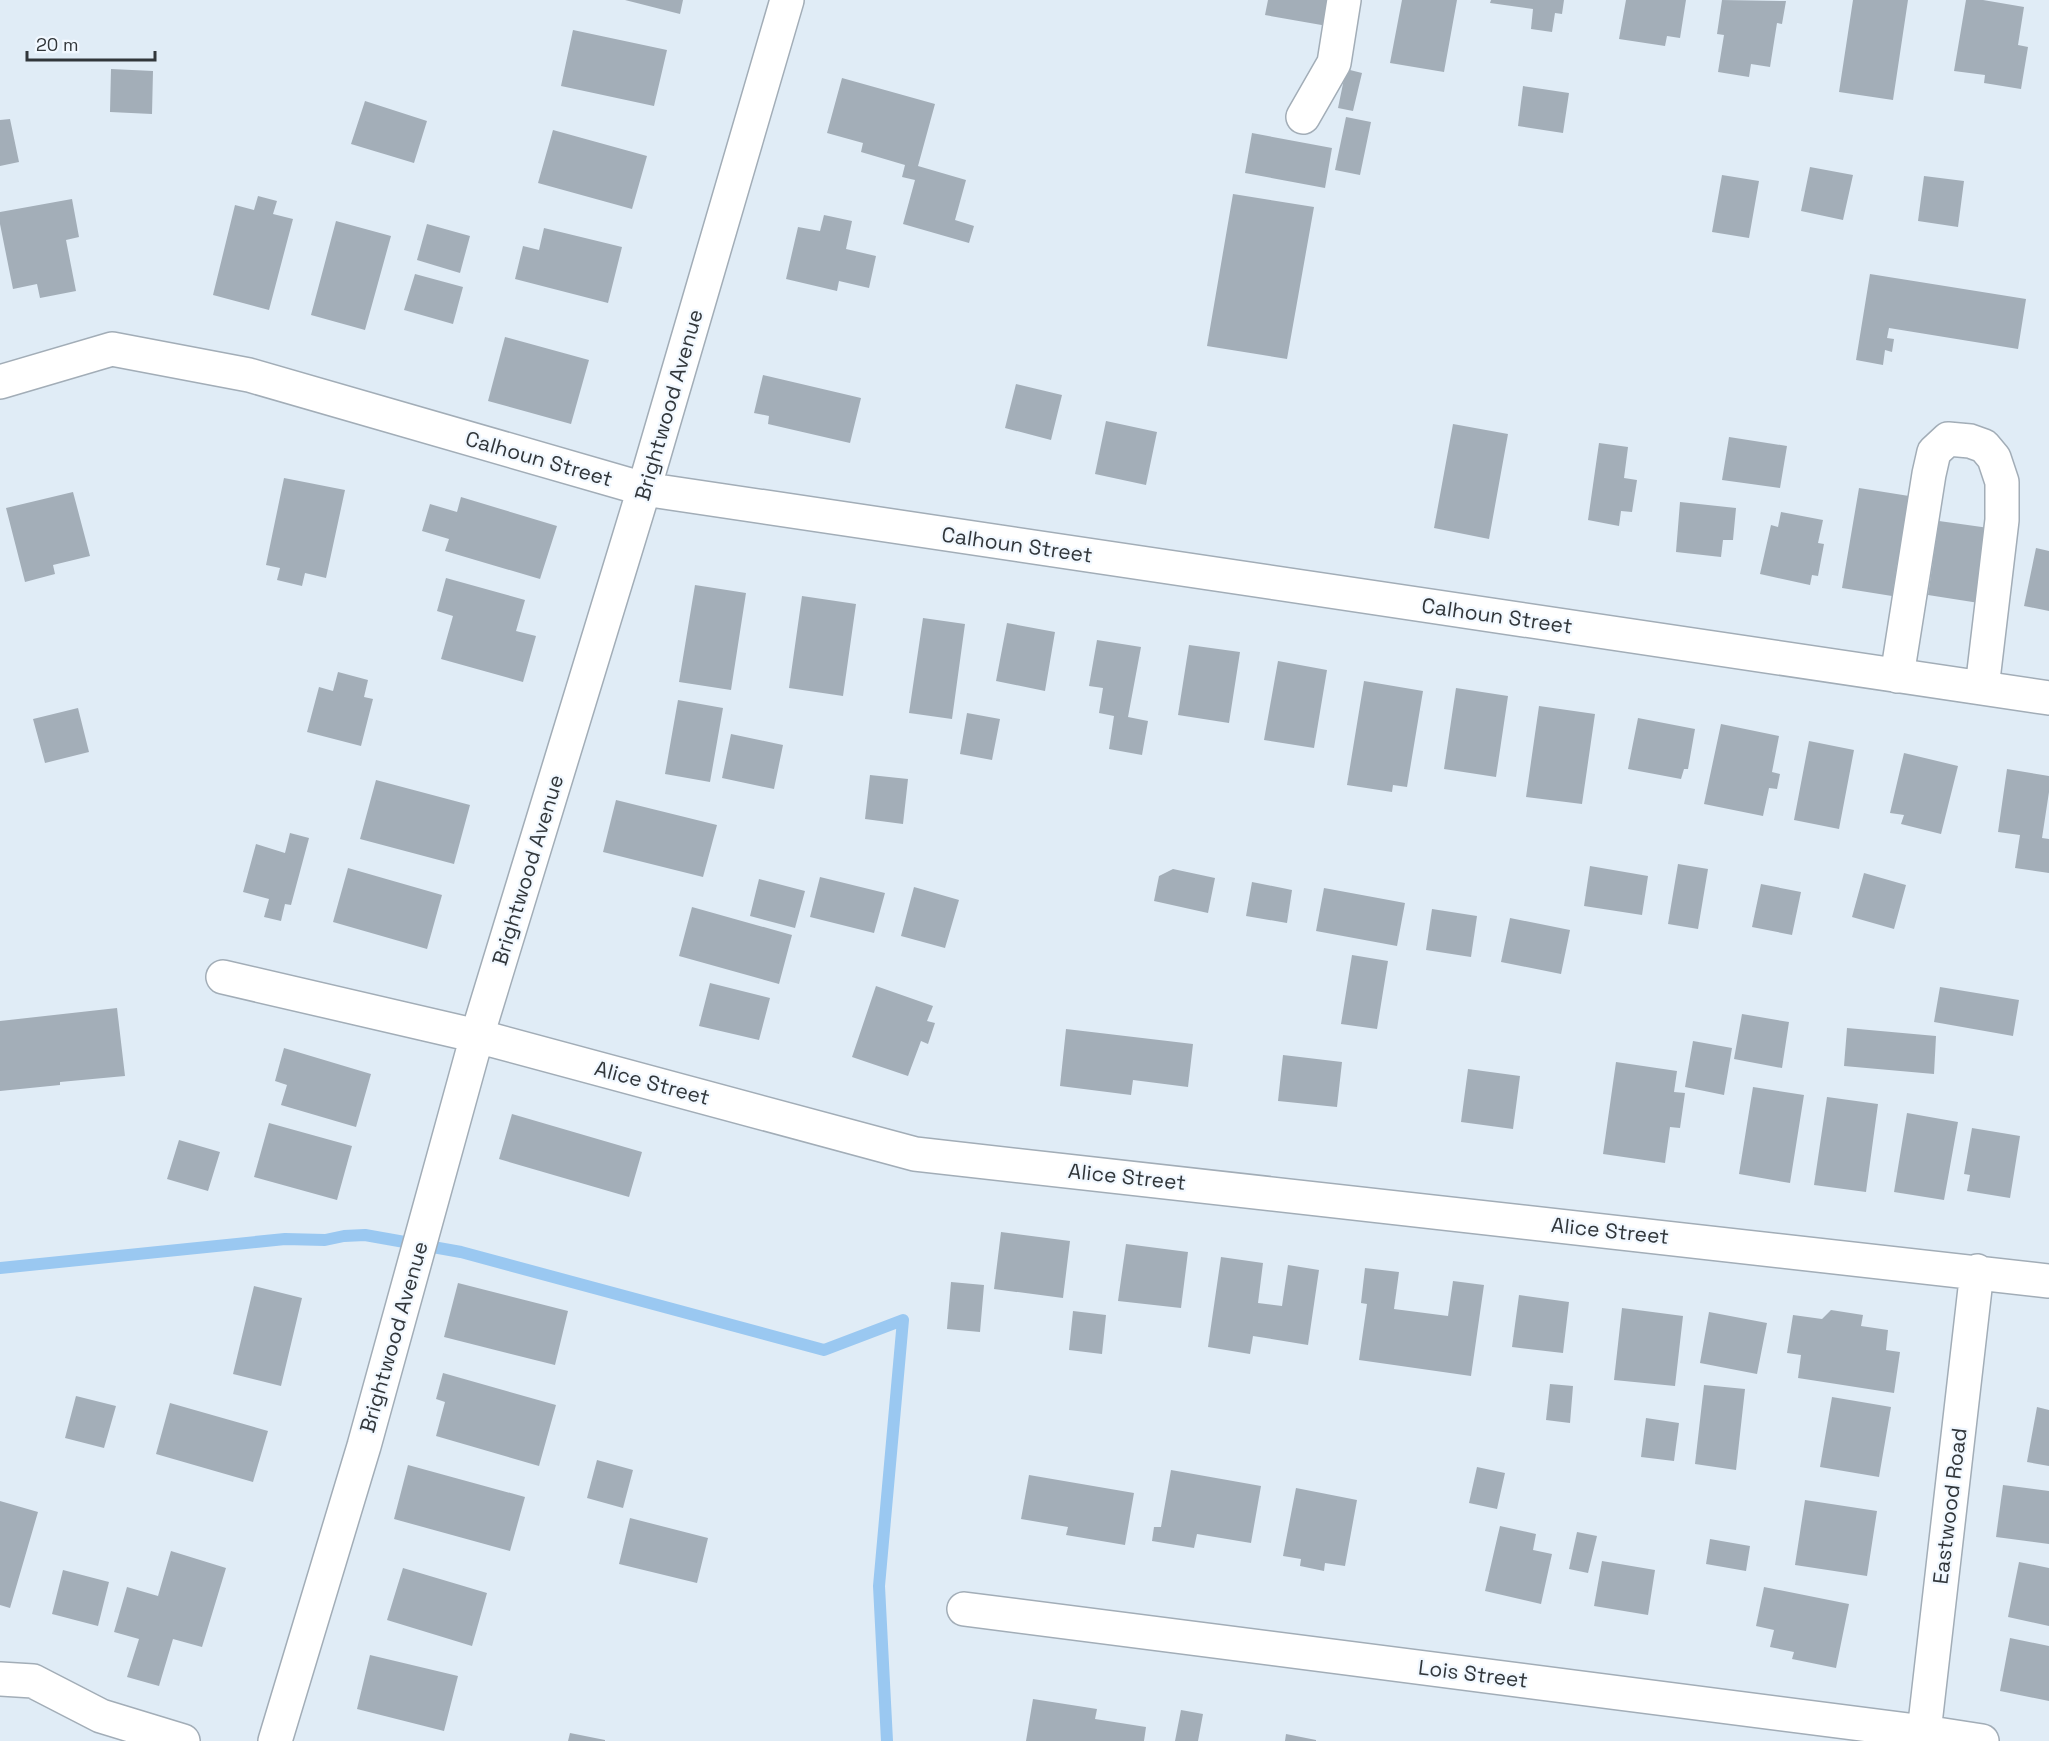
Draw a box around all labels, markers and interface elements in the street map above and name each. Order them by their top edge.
scale bar [27,24,154,62]
text: 20 m [36,33,79,56]
street label: Brightwood Avenue [628,306,709,504]
street label: Calhoun Street [462,425,616,492]
street label: Calhoun Street [940,521,1094,568]
street label: Calhoun Street [1420,592,1574,639]
street label: Brightwood Avenue [486,771,569,968]
street label: Alice Street [592,1054,713,1111]
street label: Alice Street [1067,1157,1187,1196]
street label: Alice Street [1550,1211,1670,1250]
street label: Brightwood Avenue [353,1238,434,1436]
street label: Eastwood Road [1927,1426,1972,1586]
street label: Lois Street [1417,1653,1529,1694]

